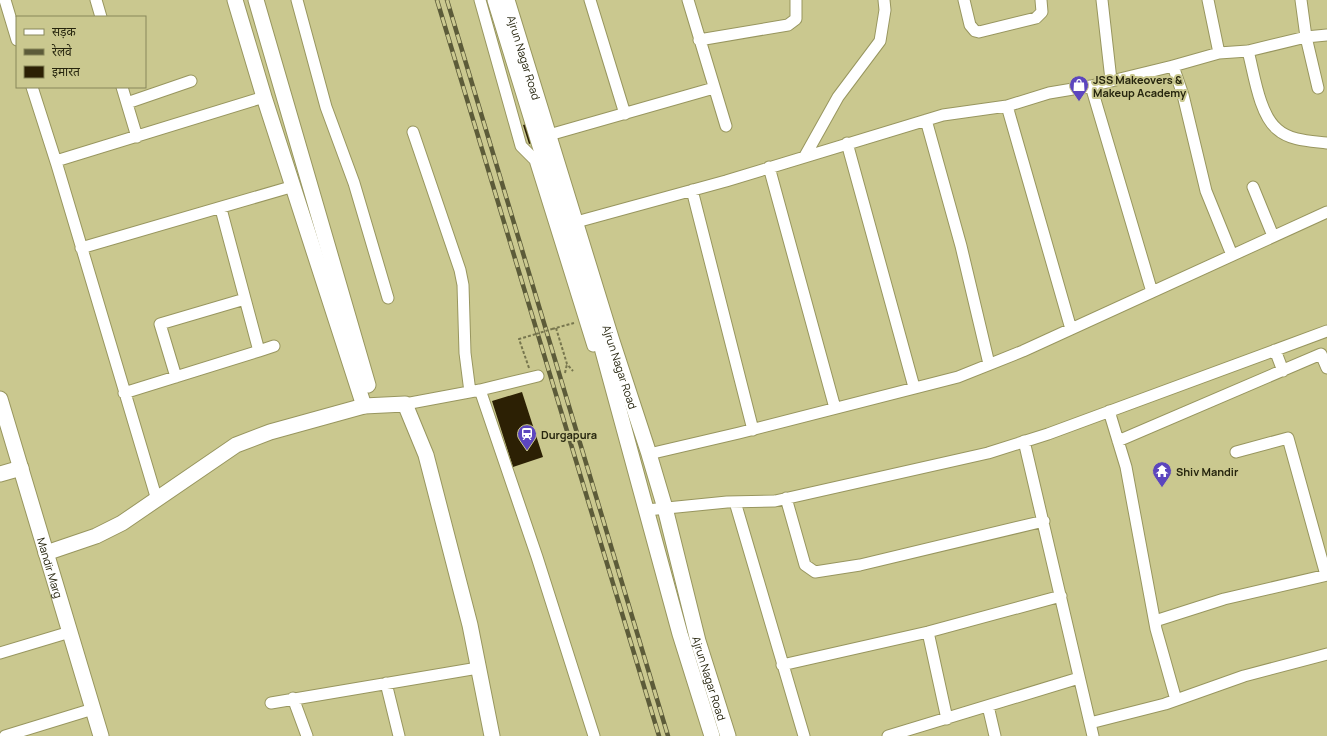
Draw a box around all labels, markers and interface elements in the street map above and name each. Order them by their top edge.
street label: Ajrun Nagar Road [505,13,545,101]
legend [16,16,146,88]
text: सड़क [52,23,77,40]
text: रेलवे [52,43,72,60]
text: इमारत [52,63,81,80]
place label: JSS Makeovers & Makeup Academy [1093,72,1187,100]
shop icon: JSS Makeovers & Makeup Academy [1068,74,1090,102]
street label: Ajrun Nagar Road [600,323,641,411]
station icon: Durgapura [516,423,538,451]
place label: Durgapura [541,427,597,442]
temple icon: Shiv Mandir [1151,460,1173,488]
place label: Shiv Mandir [1176,464,1239,479]
street label: Mandir Marg [34,535,67,600]
street label: Ajrun Nagar Road [690,634,730,722]

